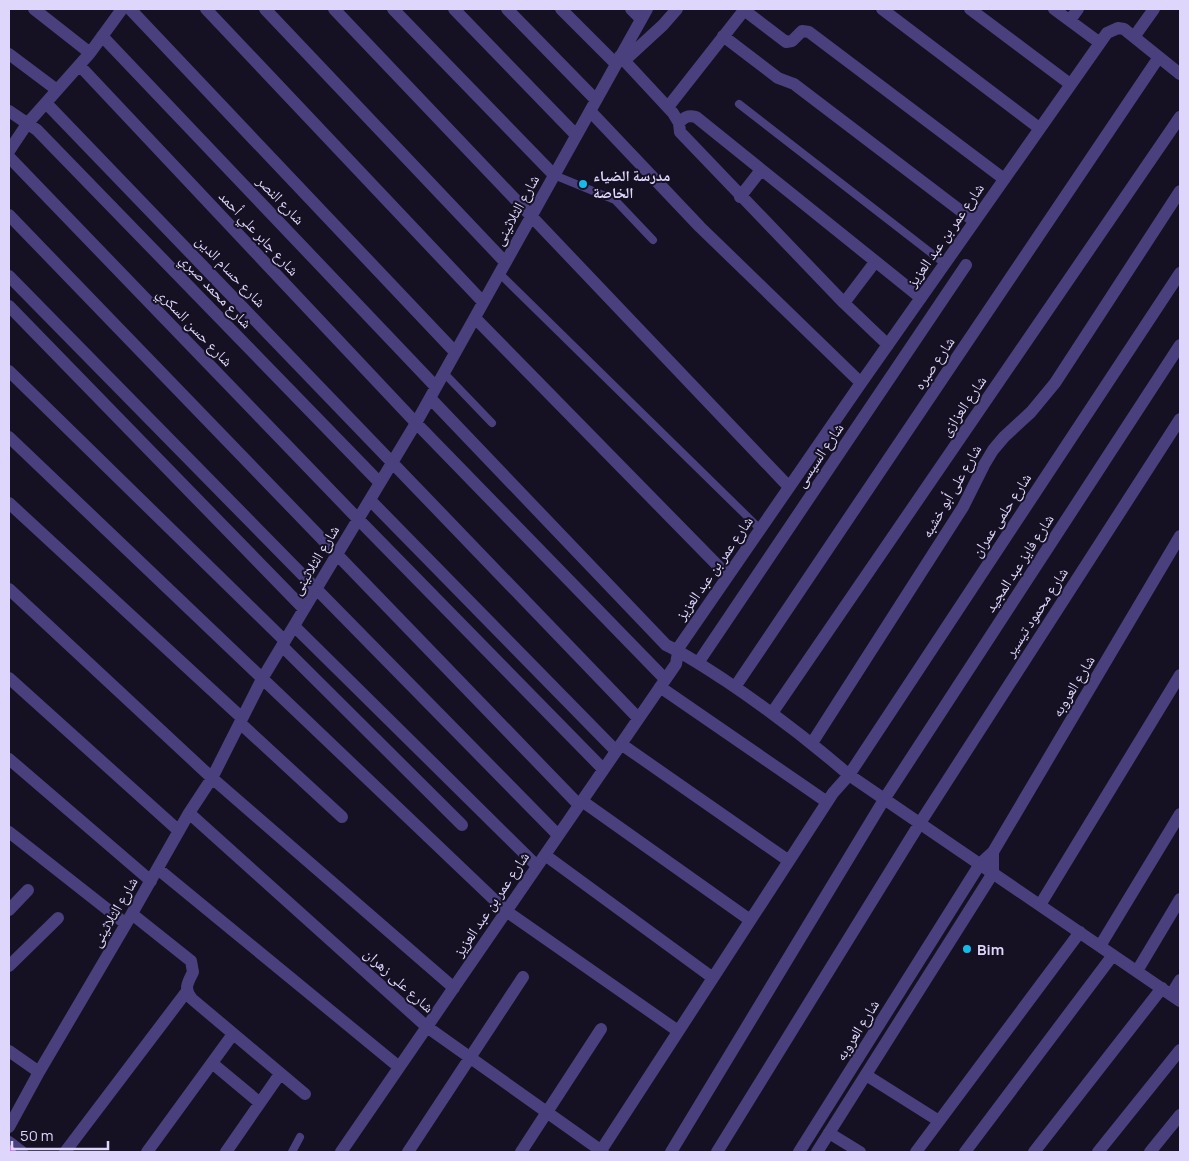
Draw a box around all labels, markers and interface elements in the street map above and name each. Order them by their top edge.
place label: مدرسة الضياء الخاصة [593,165,670,203]
street label: شارع النصر [252,170,310,229]
street label: شارع الثلاثينى [488,171,544,249]
marker: مدرسة الضياء الخاصة [577,178,589,190]
street label: شارع عمر بن عبد العزيز [901,179,989,292]
street label: شارع جابر علي أحمد [213,186,304,281]
street label: شارع حسام الدين [191,230,271,312]
street label: شارع محمد صبري [174,249,257,334]
street label: شارع حسن السكري [151,283,238,372]
street label: شارع صبره [909,332,960,394]
street label: شارع العزازى [935,371,991,441]
street label: شارع السيسى [790,418,848,491]
street label: شارع على أبو خشبه [916,440,986,541]
street label: شارع حلمى عمران [966,469,1036,561]
street label: شارع فايز عبد المجيد [979,510,1059,616]
street label: شارع عمر بن عبد العزيز [670,512,758,625]
street label: شارع الثلاثينى [286,521,344,599]
street label: شارع محمود تيسير [999,563,1073,662]
street label: شارع العروبه [1046,651,1100,721]
street label: شارع عمر بن عبد العزيز [447,847,534,961]
street label: شارع الثلاثينى [85,873,143,951]
place label: Bim [977,939,1004,960]
street label: شارع على زهران [359,943,439,1017]
marker: Bim [961,943,973,955]
street label: شارع العروبه [830,995,884,1065]
scale bar [12,1118,109,1150]
text: 50 m [20,1125,54,1146]

